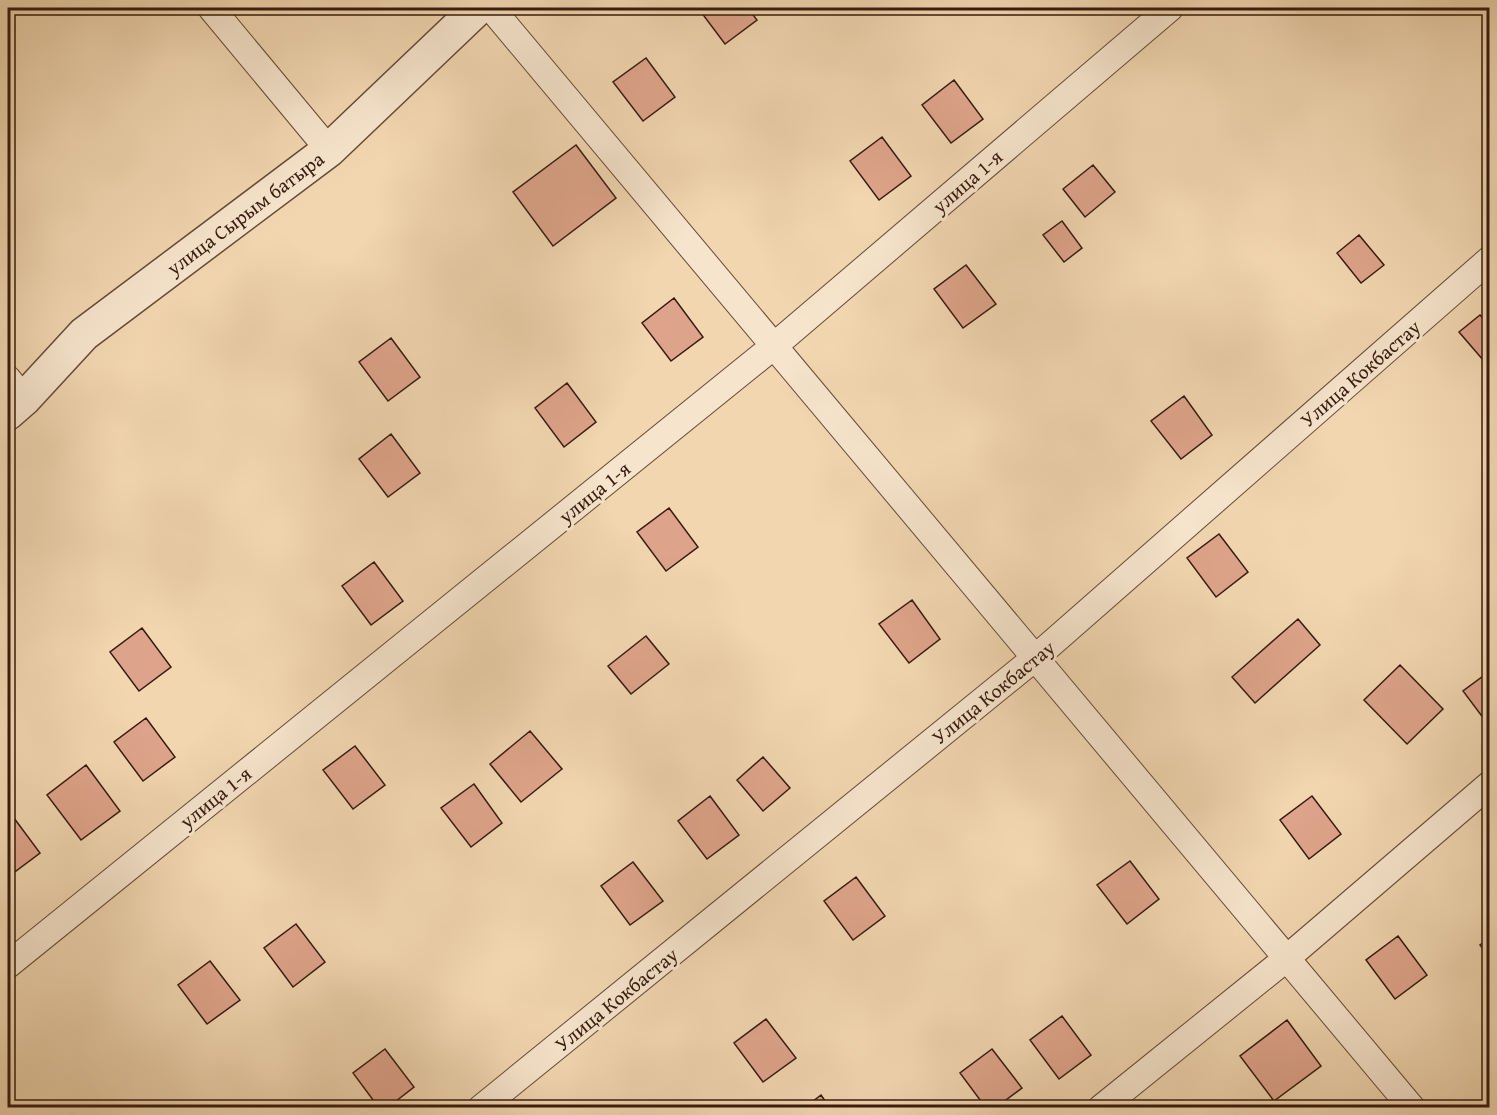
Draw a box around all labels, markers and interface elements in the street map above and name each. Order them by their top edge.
street label: улица 1-я [925,142,1009,220]
street label: улица Сырым батыра [159,144,330,283]
street label: Улица Кокбастау [1293,312,1427,434]
street label: улица 1-я [551,454,636,531]
street label: Улица Кокбастау [925,633,1061,751]
street label: улица 1-я [172,759,257,836]
street label: Улица Кокбастау [548,940,684,1058]

